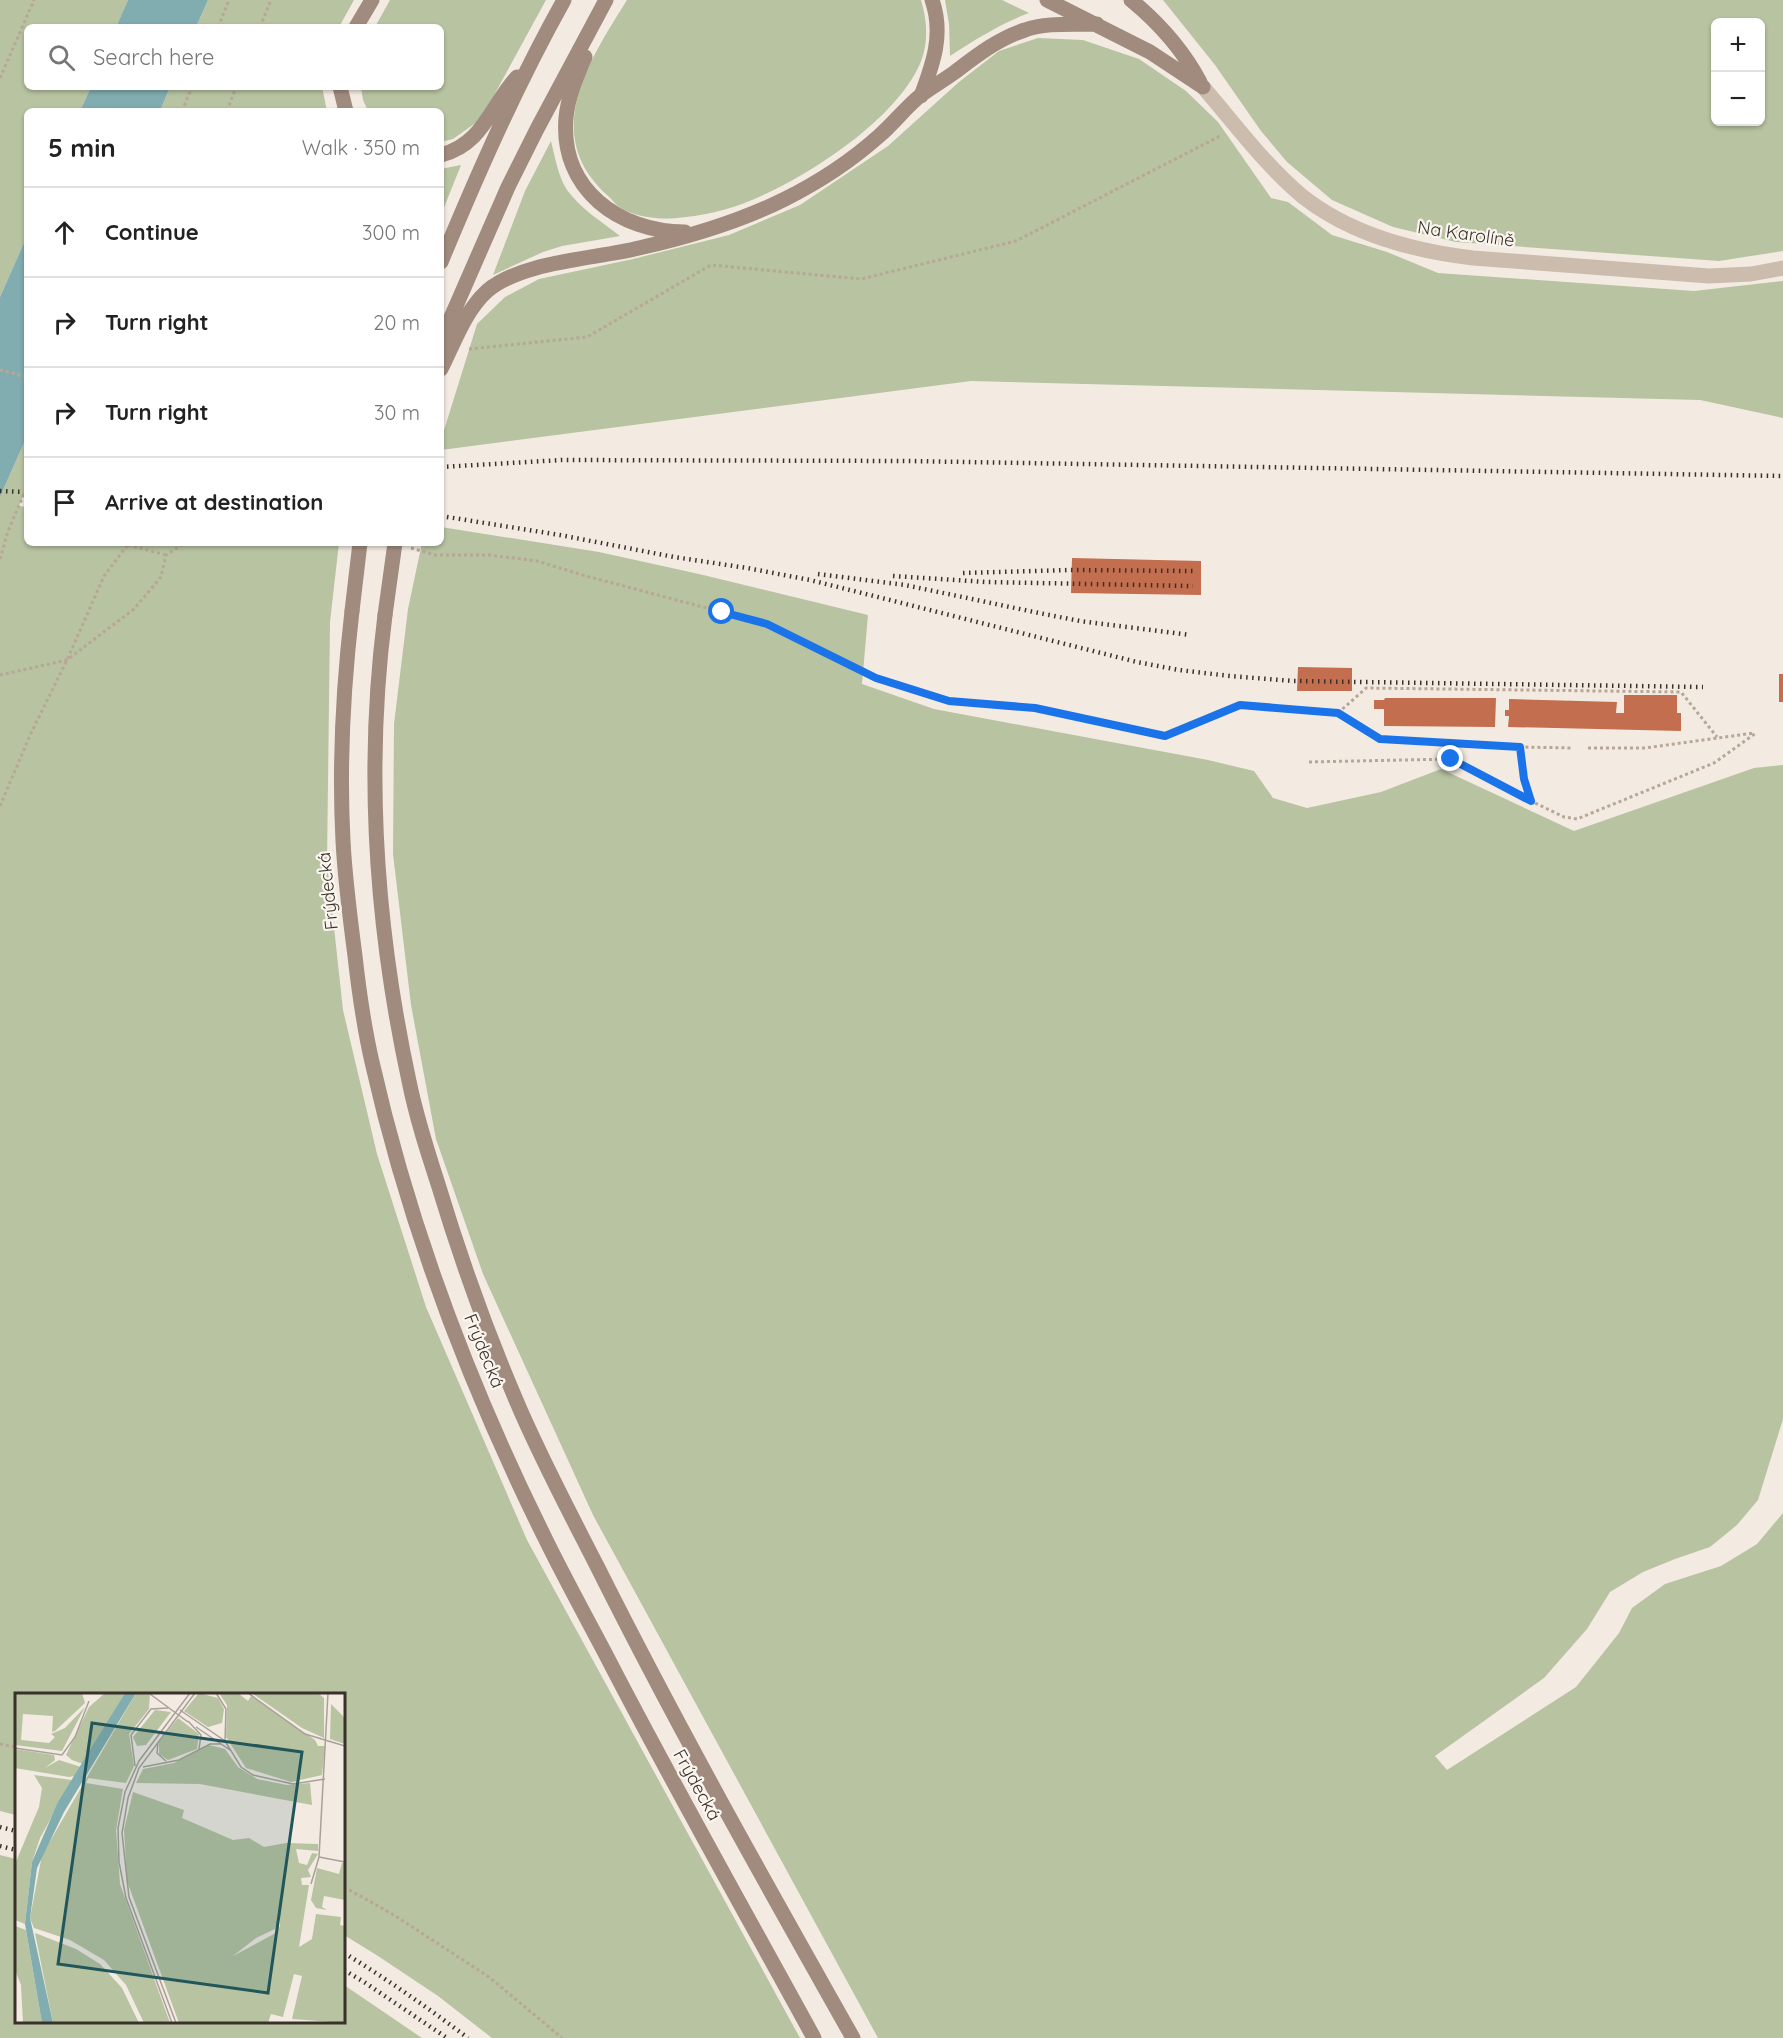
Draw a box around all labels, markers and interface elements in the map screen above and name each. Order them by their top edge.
map controls [1711,18,1765,126]
button: + [1711,18,1765,72]
search box [24,24,444,90]
icon: search [45,41,78,74]
text: Search here [93,43,214,71]
button: − [1711,72,1765,126]
text: 5 min [48,131,116,164]
text: Walk · 350 m [302,135,420,160]
street label: Na Karolíně [1416,215,1516,252]
icon: ahead [48,216,81,249]
text: Continue [105,218,199,246]
text: 300 m [362,220,420,245]
icon: right [48,306,81,339]
text: Turn right [105,308,209,336]
text: 20 m [373,310,420,335]
icon: right [48,396,81,429]
text: Turn right [105,398,209,426]
text: 30 m [374,400,420,425]
icon: arrive [48,486,81,519]
text: Arrive at destination [105,488,323,516]
route start [708,598,734,624]
route end [1437,745,1463,771]
street label: Frýdecká [312,851,343,931]
street label: Frýdecká [459,1310,510,1391]
inset map [15,1693,345,2023]
street label: Frýdecká [668,1745,726,1824]

